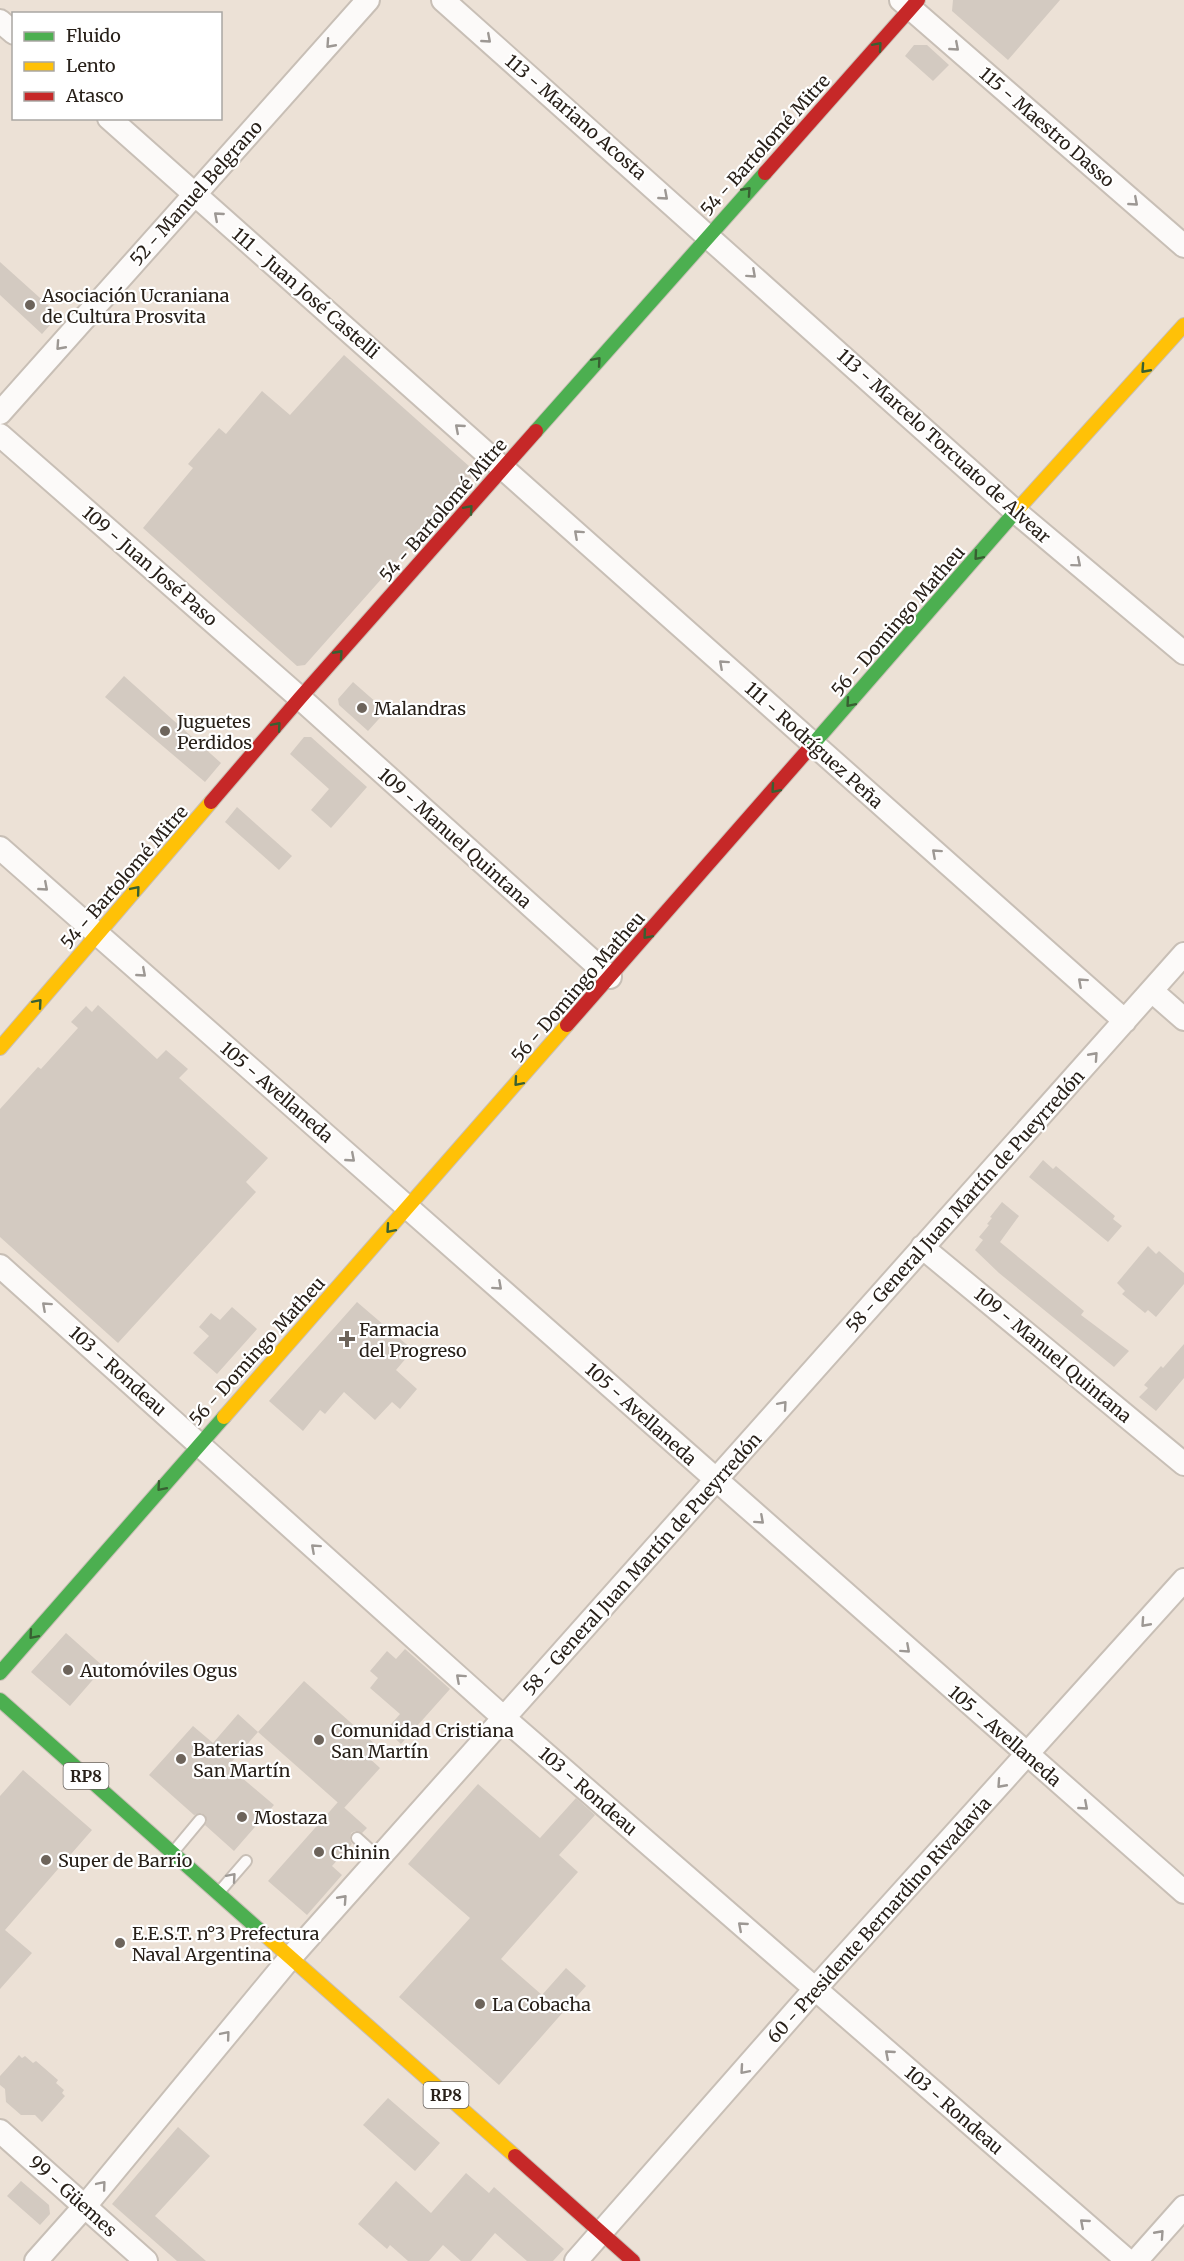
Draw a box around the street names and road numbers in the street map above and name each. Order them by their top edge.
street label: 113 - Mariano Acosta [501,49,652,185]
street label: 115 - Maestro Dasso [975,62,1119,192]
street label: 54 - Bartolomé Mitre [695,69,835,221]
street label: 52 - Manuel Belgrano [125,116,267,270]
street label: 111 - Juan José Castelli [227,223,385,363]
street label: 113 - Marcelo Torcuato de Alvear [832,344,1056,548]
street label: 54 - Bartolomé Mitre [374,434,512,586]
street label: 109 - Juan José Paso [78,501,222,631]
street label: 56 - Domingo Matheu [826,541,970,701]
street label: 111 - Rodríguez Peña [740,677,888,813]
street label: 109 - Manuel Quintana [374,763,537,913]
street label: 54 - Bartolomé Mitre [55,801,193,953]
street label: 56 - Domingo Matheu [506,907,650,1067]
street label: 105 - Avellaneda [216,1037,338,1148]
street label: 58 - General Juan Martín de Pueyrredón [841,1065,1089,1337]
street label: 56 - Domingo Matheu [184,1272,330,1430]
street label: 109 - Manuel Quintana [970,1282,1137,1428]
street label: 103 - Rondeau [64,1321,172,1421]
street label: 105 - Avellaneda [581,1358,702,1470]
street label: 58 - General Juan Martín de Pueyrredón [518,1428,766,1700]
street label: 105 - Avellaneda [944,1681,1066,1792]
street label: 103 - Rondeau [534,1742,642,1840]
road number: RP8 [64,1763,109,1789]
street label: 60 - Presidente Bernardino Rivadavia [762,1792,996,2048]
street label: 103 - Rondeau [900,2061,1008,2159]
road number: RP8 [424,2082,468,2108]
street label: 99 - Güemes [24,2150,122,2242]

